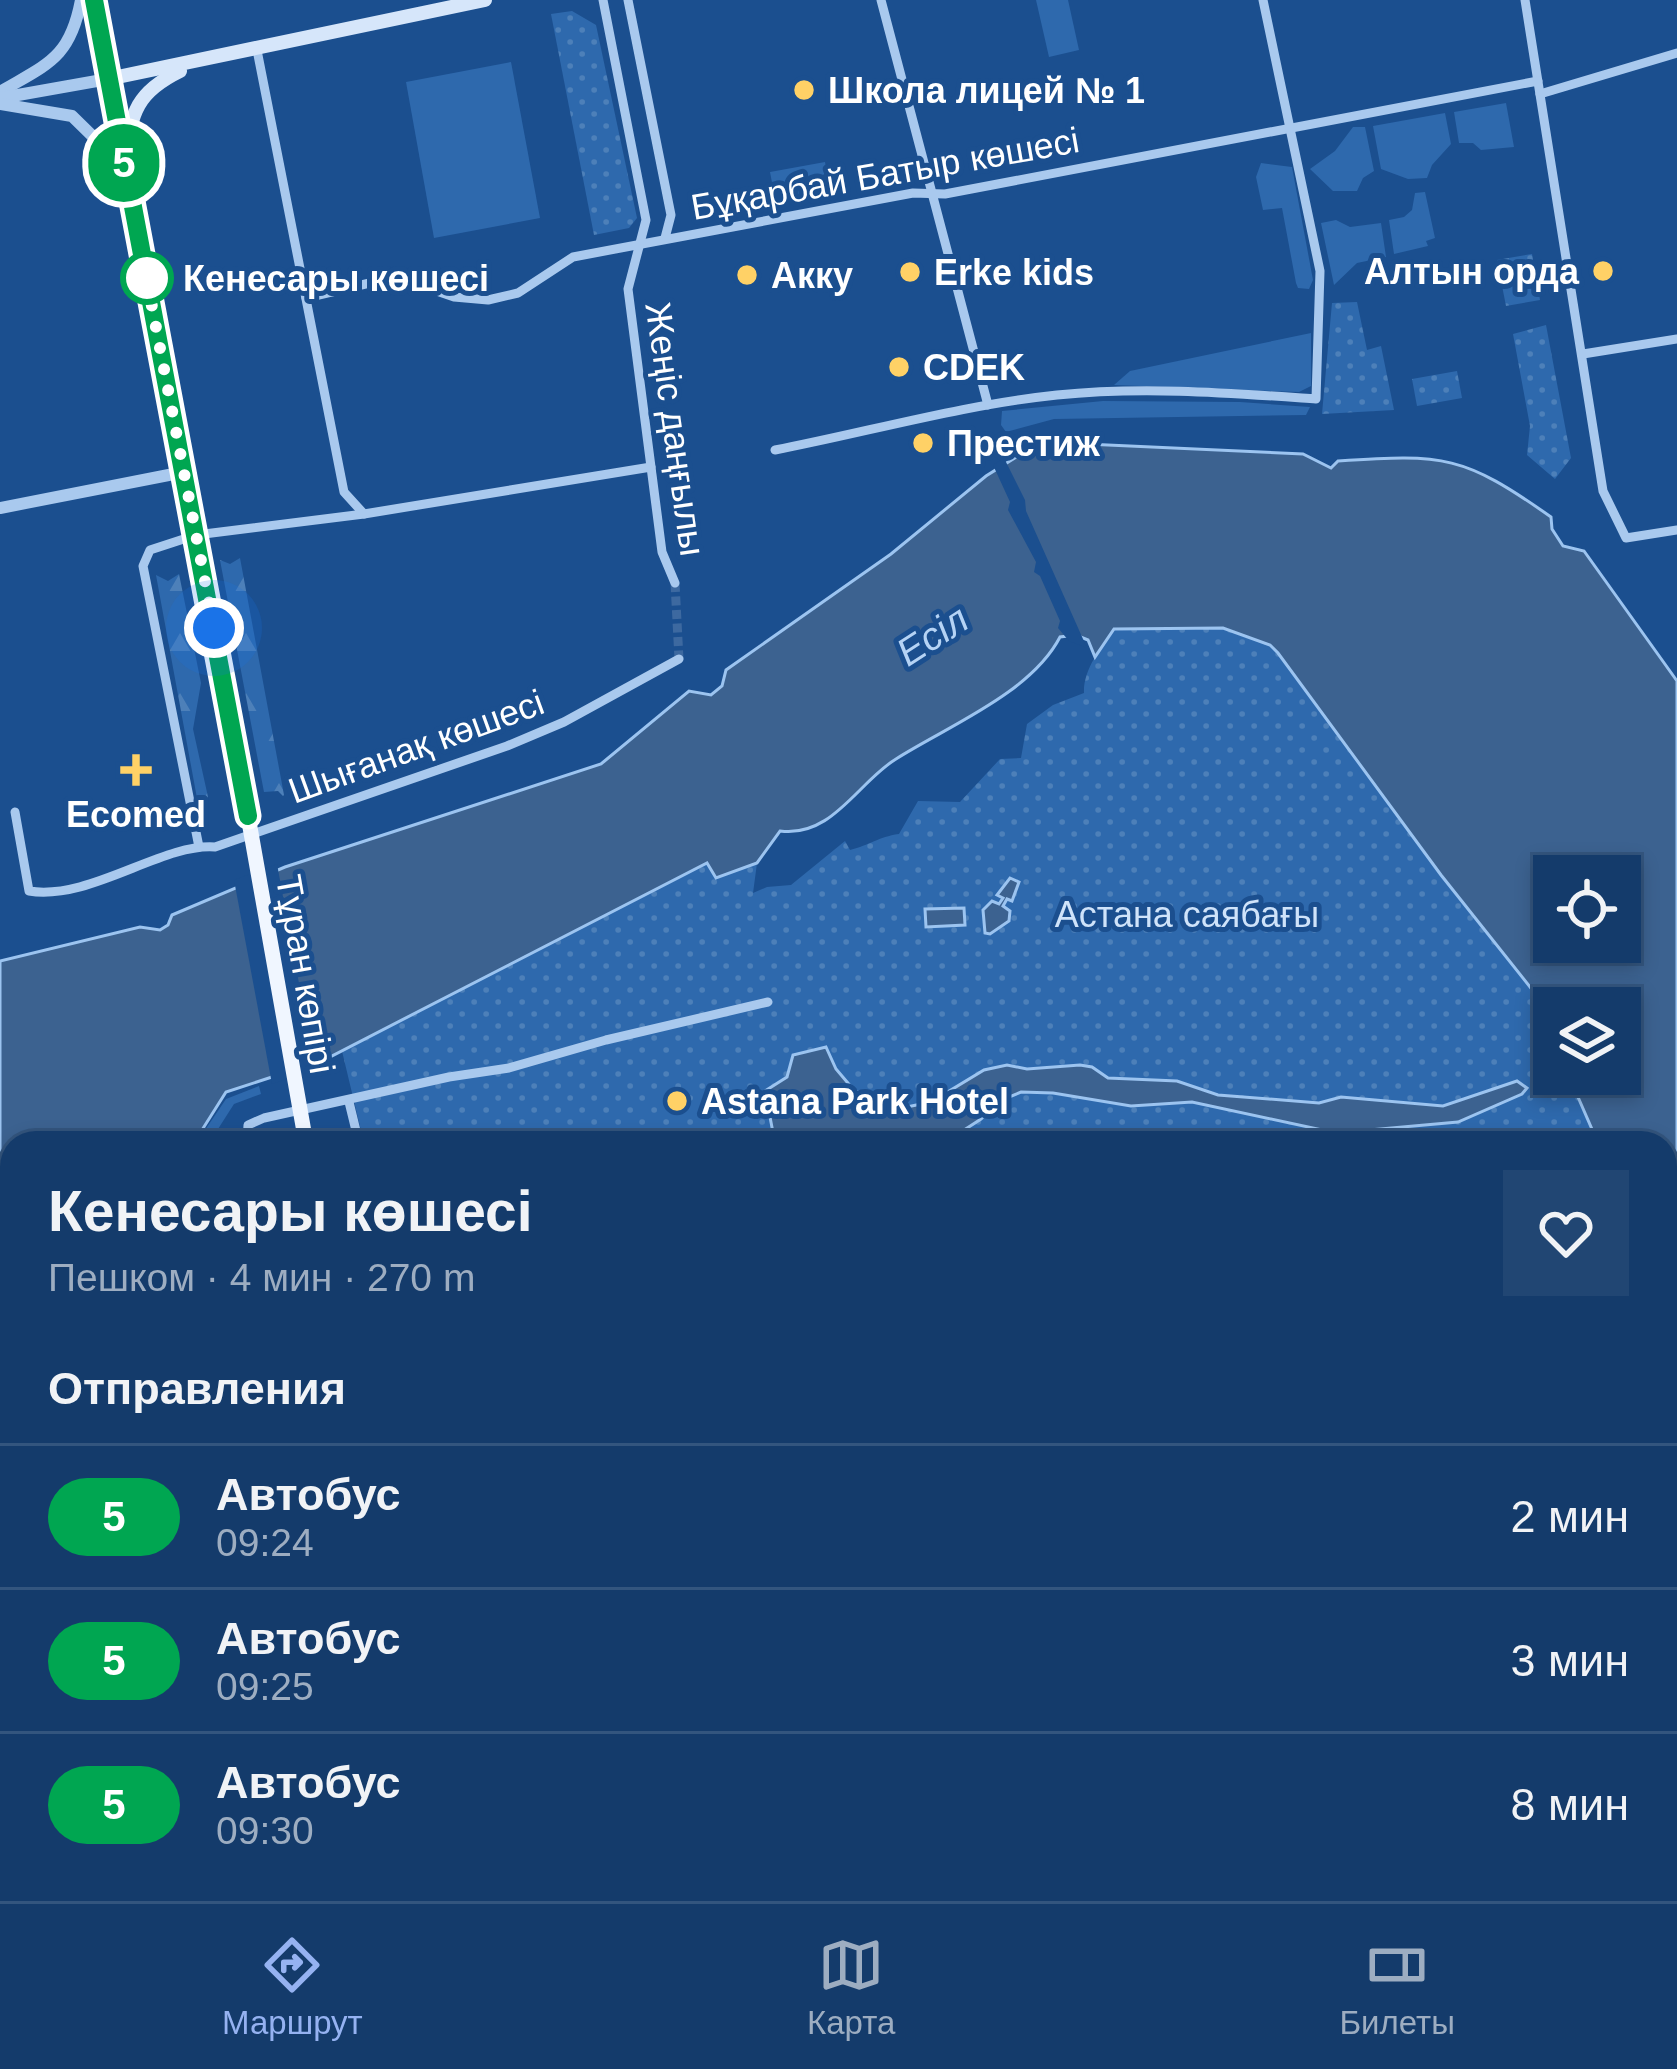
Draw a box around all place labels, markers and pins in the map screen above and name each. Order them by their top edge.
place label: Школа лицей № 1 [828,70,1145,111]
marker: Школа лицей № 1 [791,77,817,103]
place label: Алтын орда [1364,251,1580,292]
place label: Erke kids [934,252,1094,293]
marker: Кенесары көшесі [122,253,172,303]
place label: Акку [771,255,853,296]
place label: Кенесары көшесі [183,258,489,299]
marker: Алтын орда [1590,258,1616,284]
marker: Erke kids [897,259,923,285]
marker: Акку [734,262,760,288]
place label: CDEK [923,347,1025,388]
marker: CDEK [886,354,912,380]
place label: Престиж [947,423,1100,464]
marker: Престиж [910,430,936,456]
marker: Ecomed [120,754,152,786]
place label: Ecomed [66,794,206,835]
place label: Astana Park Hotel [701,1081,1009,1122]
marker: Astana Park Hotel [664,1088,690,1114]

